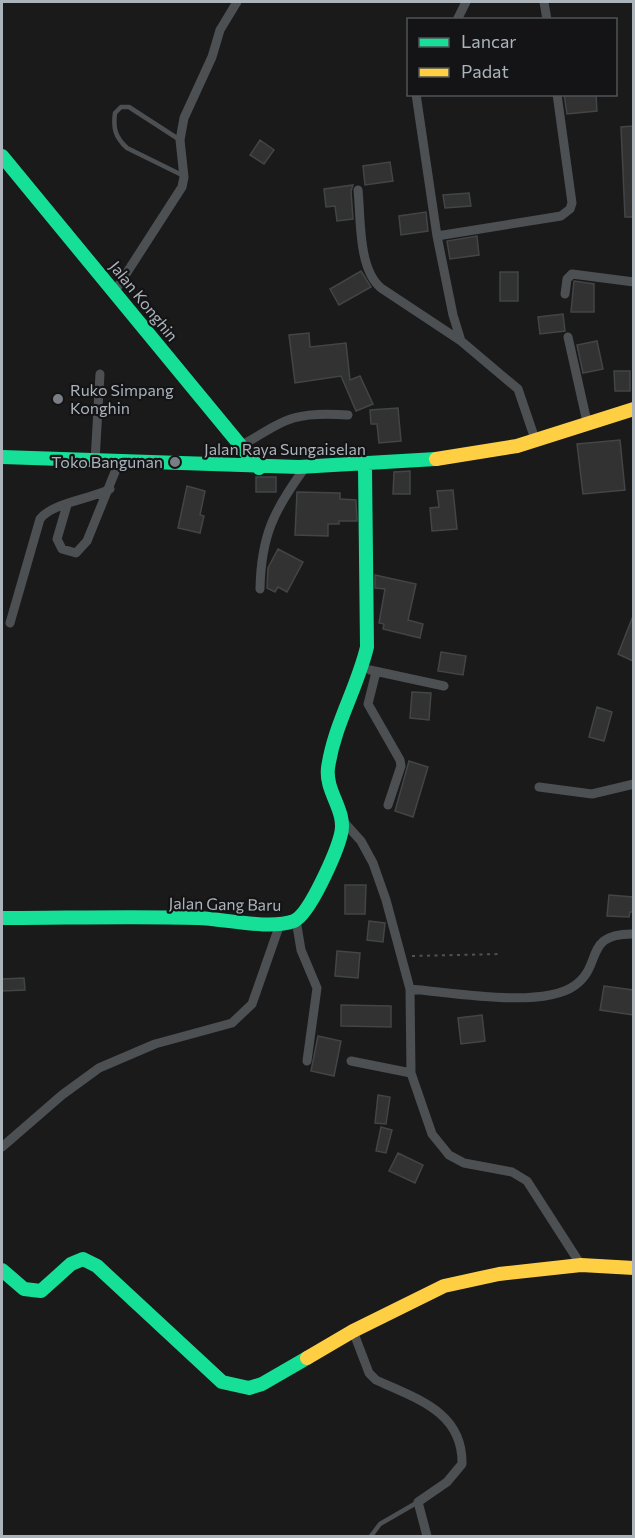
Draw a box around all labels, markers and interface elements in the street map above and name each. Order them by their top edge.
legend [407,18,617,96]
text: Lancar [461,30,517,52]
text: Padat [461,60,509,82]
street label: Jalan Konghin [106,257,183,345]
place label: Ruko Simpang Konghin [70,380,174,417]
marker: Ruko Simpang Konghin [51,392,65,406]
street label: Jalan Raya Sungaiselan [204,439,366,458]
place label: Toko Bangunan [51,452,163,471]
marker: Toko Bangunan [168,455,182,469]
street label: Jalan Gang Baru [168,893,282,914]

